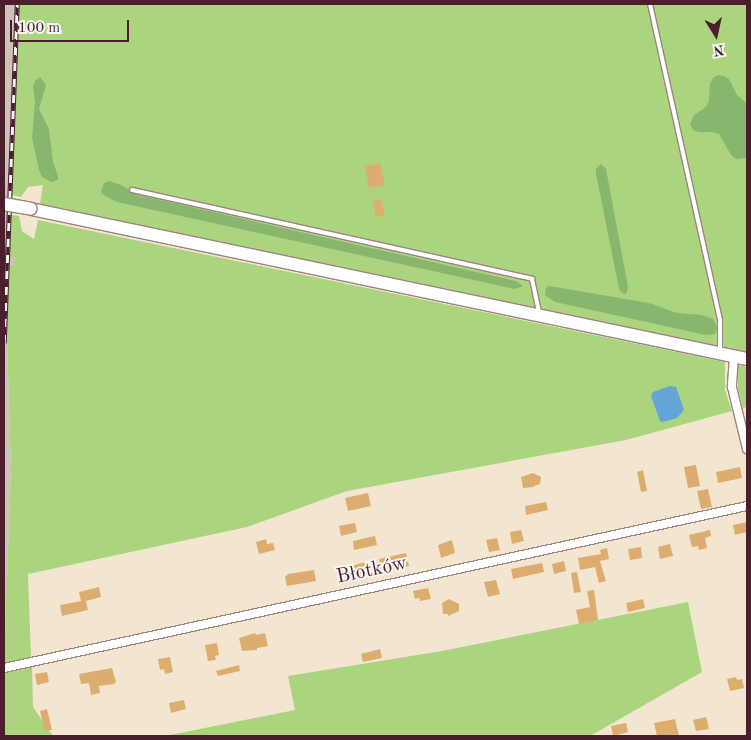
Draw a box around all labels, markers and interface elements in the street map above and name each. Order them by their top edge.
scale bar [12,10,131,42]
north arrow [691,10,741,60]
text: 100 m [18,21,60,36]
text: N [712,42,725,58]
street label: Błotków [334,552,410,590]

